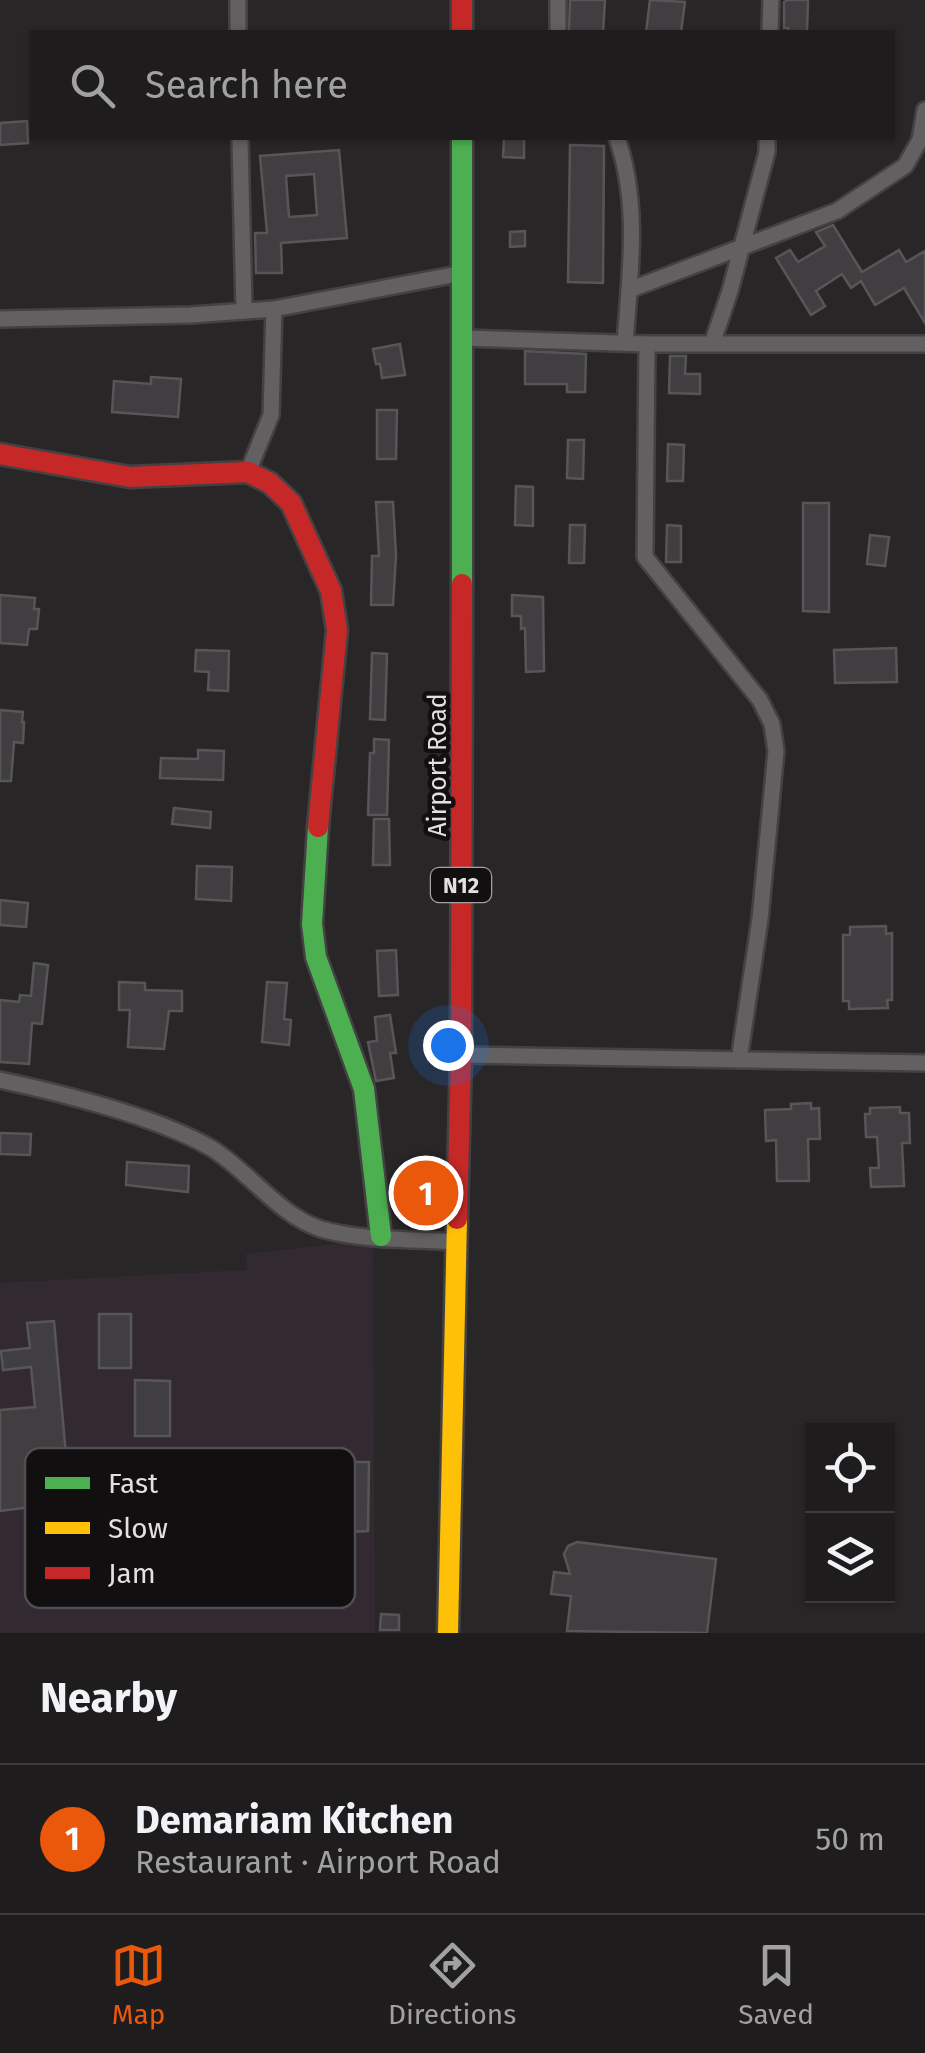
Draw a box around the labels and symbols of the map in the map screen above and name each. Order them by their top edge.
street label: Airport Road [423,693,453,837]
road number: N12 [431,868,491,902]
your location [423,1020,474,1071]
pin: 1 [394,1156,458,1230]
legend [25,1448,355,1608]
text: Fast [108,1467,159,1500]
text: Slow [108,1512,168,1545]
text: Jam [108,1557,156,1590]

